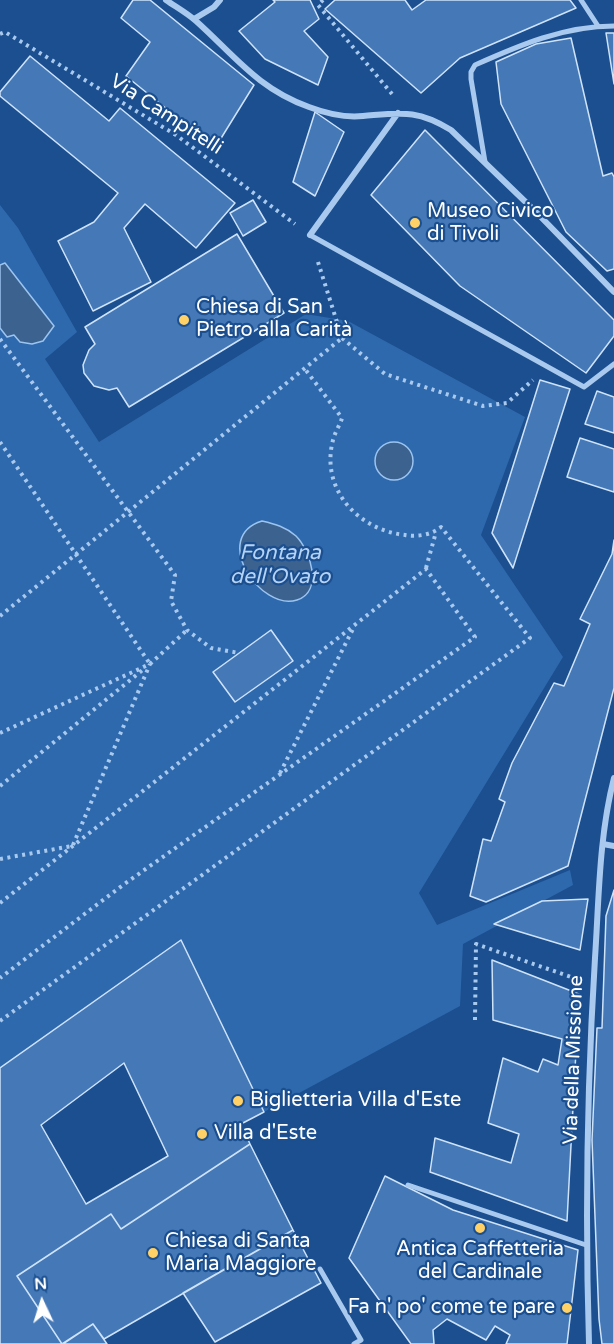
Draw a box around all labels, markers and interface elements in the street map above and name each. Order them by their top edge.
street label: Via Campitelli [105,70,227,160]
place label: Museo Civico di Tivoli [427,200,554,247]
marker: Museo Civico di Tivoli [408,216,422,230]
place label: Chiesa di San Pietro alla Carità [196,296,352,343]
marker: Chiesa di San Pietro alla Carità [177,313,191,327]
water label: Fontana dell'Ovato [230,540,330,590]
street label: Via della Missione [559,975,589,1145]
place label: Biglietteria Villa d'Este [250,1089,461,1113]
marker: Biglietteria Villa d'Este [231,1094,245,1108]
place label: Villa d'Este [214,1122,317,1146]
marker: Villa d'Este [195,1127,209,1141]
marker: Antica Caffetteria del Cardinale [473,1221,487,1235]
place label: Chiesa di Santa Maria Maggiore [165,1230,316,1277]
place label: Antica Caffetteria del Cardinale [396,1238,564,1285]
marker: Chiesa di Santa Maria Maggiore [146,1246,160,1260]
north arrow [12,1272,72,1332]
text: N [34,1274,48,1294]
place label: Fa n' po' come te pare [348,1296,555,1320]
marker: Fa n' po' come te pare [560,1301,574,1315]

